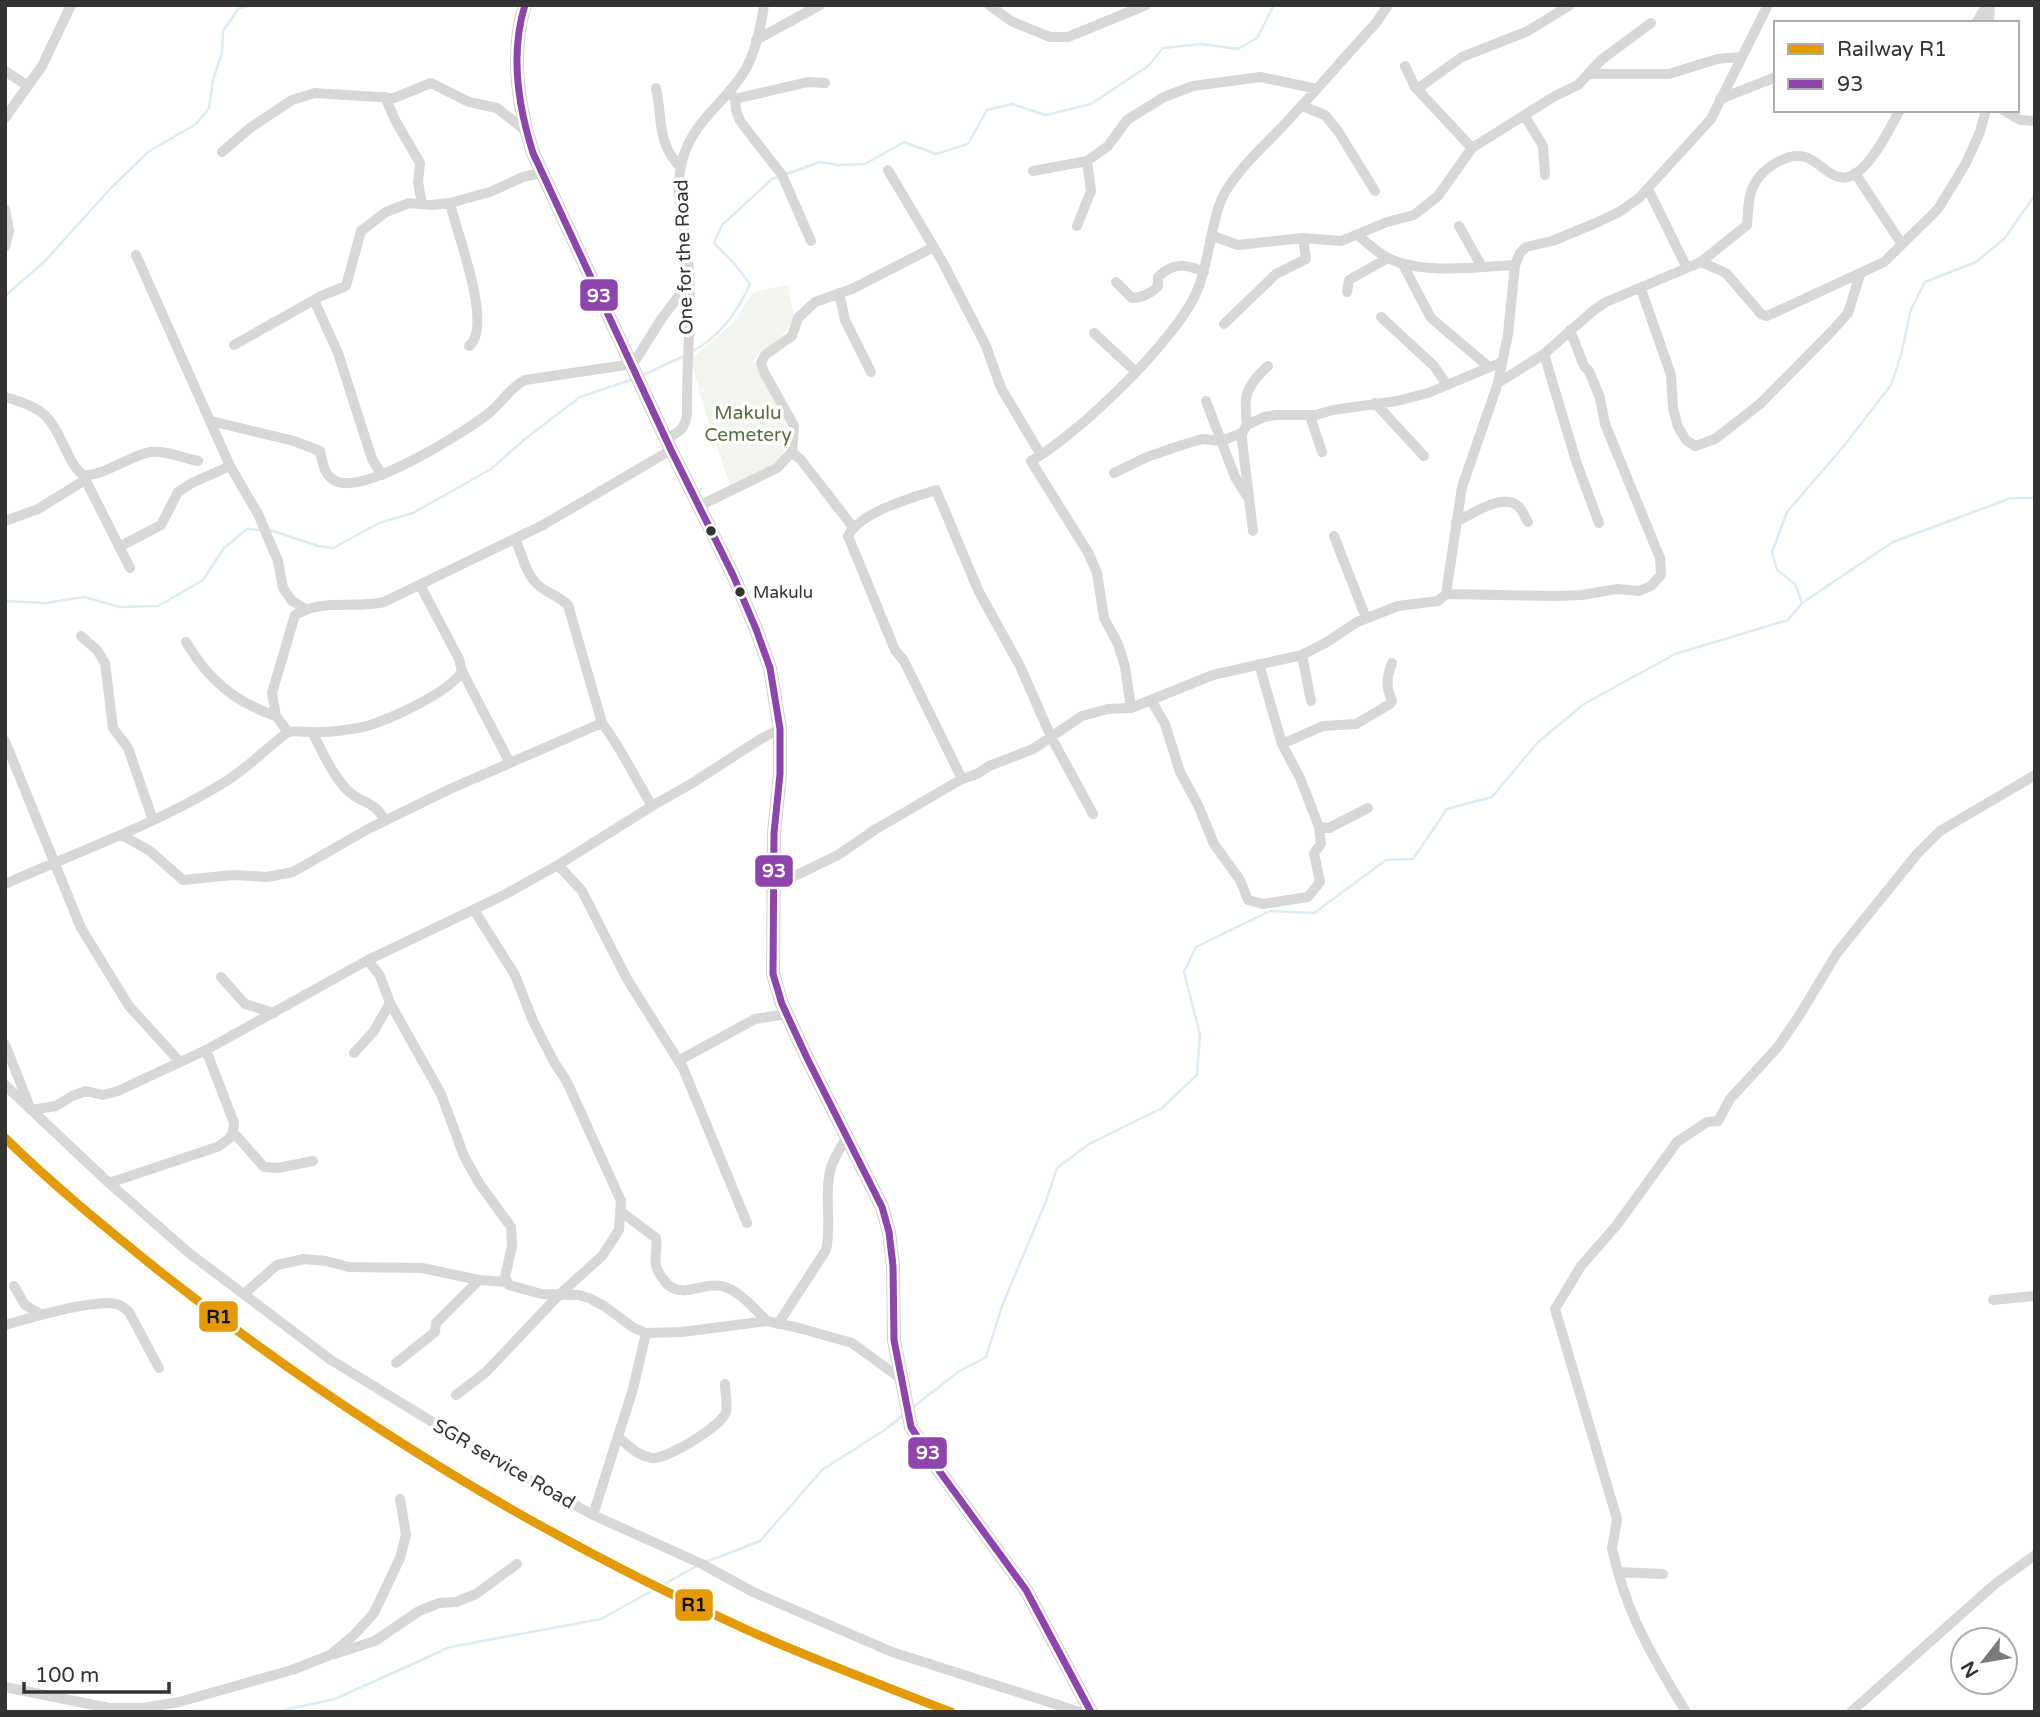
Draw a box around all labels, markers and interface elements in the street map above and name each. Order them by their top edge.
legend [1774,21,2019,112]
text: Railway R1 [1837,37,1947,62]
text: 93 [1837,72,1863,97]
street label: One for the Road [670,179,698,335]
line badge: 93 [579,278,619,312]
text: 93 [587,285,611,307]
park label: Makulu Cemetery [704,402,792,446]
unlabelled marker [704,524,718,538]
place label: Makulu [753,582,813,603]
marker: Makulu [733,585,747,599]
line badge: 93 [754,854,794,888]
text: 93 [762,860,786,882]
line badge: R1 [198,1300,239,1333]
text: R1 [206,1306,232,1328]
street label: SGR service Road [429,1414,579,1514]
line badge: 93 [907,1436,948,1470]
text: 93 [916,1442,940,1464]
line badge: R1 [674,1588,714,1622]
text: R1 [681,1594,707,1616]
north arrow [1949,1626,2019,1696]
scale bar [24,1650,170,1694]
text: N [1957,1657,1984,1681]
text: 100 m [35,1663,99,1688]

